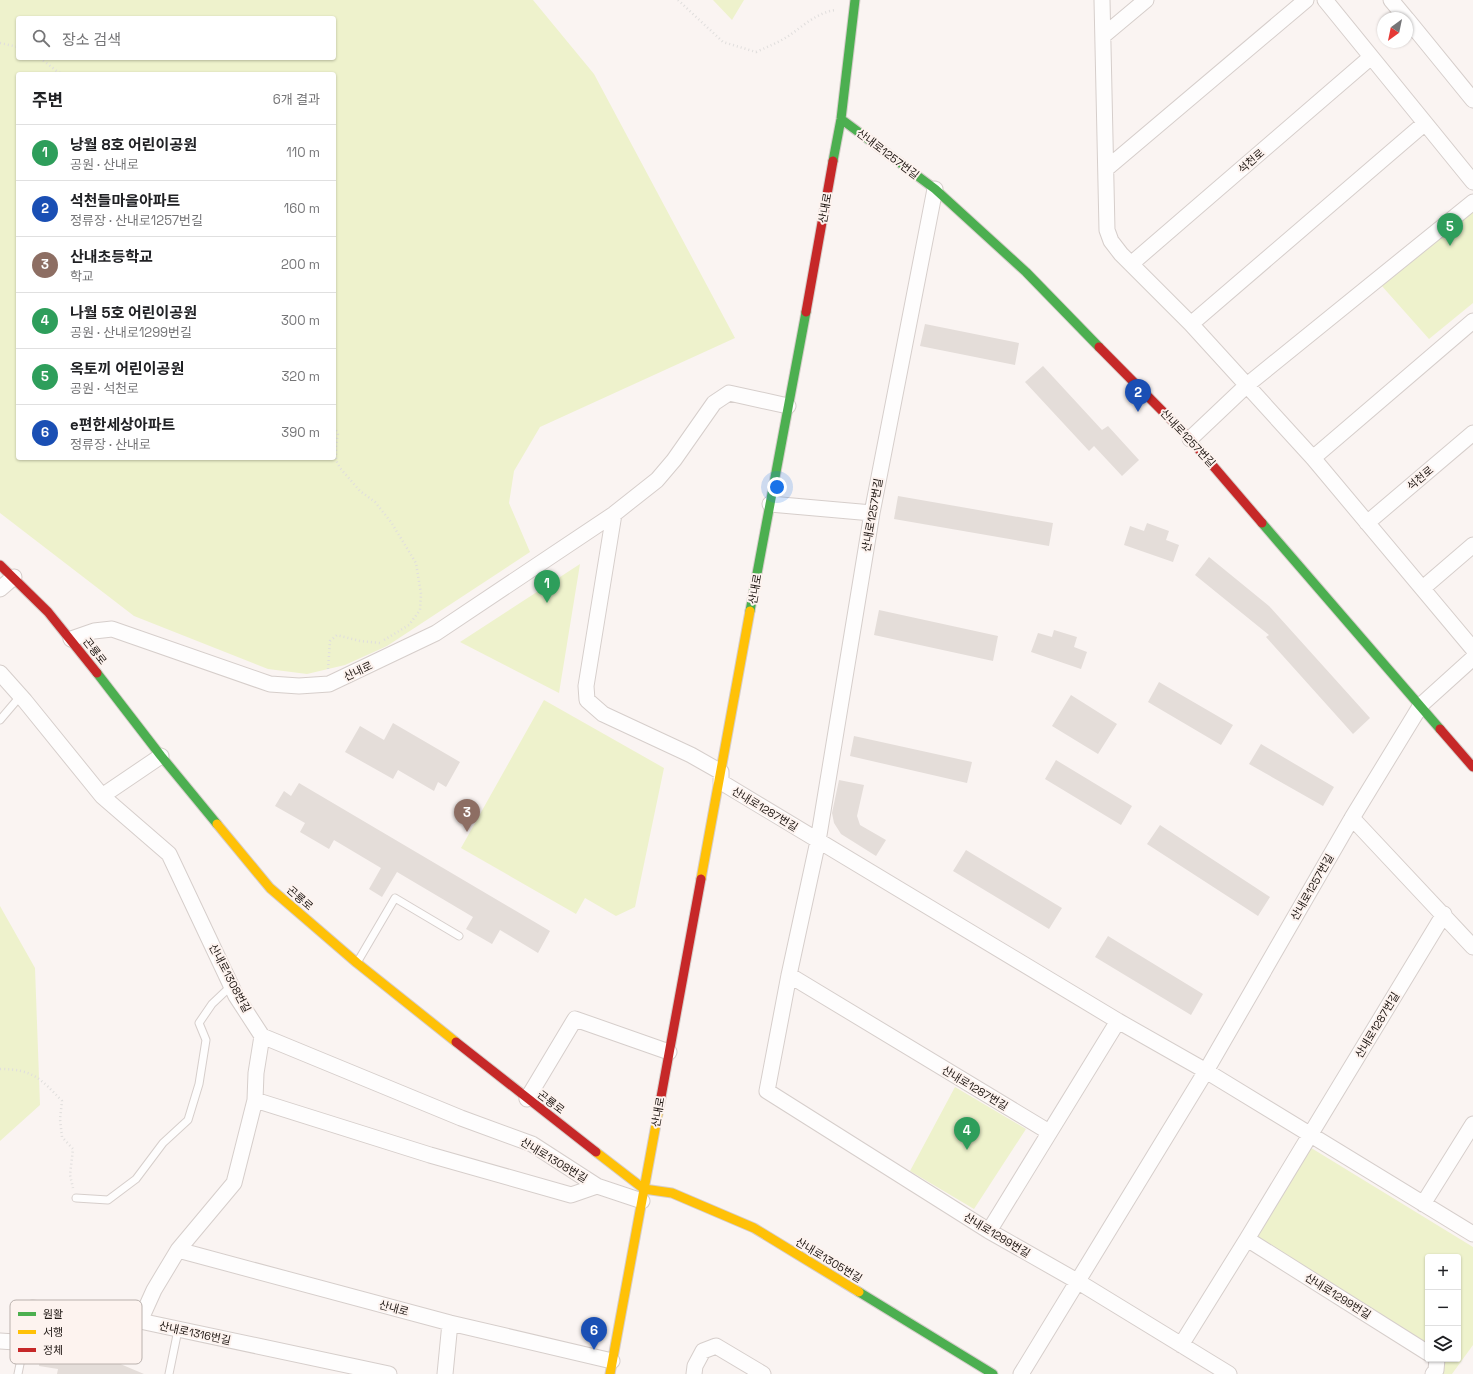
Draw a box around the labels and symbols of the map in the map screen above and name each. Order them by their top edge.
north arrow [1377,12,1413,48]
street label: 산내로1257번길 [854,126,922,182]
street label: 석천로 [1235,146,1267,176]
street label: 산내로 [815,192,835,224]
pin: 5 [1437,213,1463,246]
pin: 2 [1125,379,1151,412]
street label: 산내로1257번길 [1157,406,1219,470]
street label: 석천로 [1404,463,1436,493]
your location [767,477,787,497]
street label: 산내로1257번길 [859,477,885,553]
pin: 1 [534,570,560,603]
street label: 산내로 [745,573,765,605]
street label: 곤룡로 [80,635,110,667]
street label: 산내로 [341,658,375,684]
street label: 산내로1287번길 [729,784,801,834]
pin: 3 [454,799,480,832]
street label: 산내로1257번길 [1287,851,1337,923]
street label: 곤룡로 [284,883,316,913]
street label: 산내로1308번길 [206,941,254,1015]
street label: 산내로1287번길 [1352,989,1402,1061]
street label: 산내로1287번길 [939,1063,1011,1113]
street label: 곤룡로 [535,1087,567,1117]
street label: 산내로 [648,1096,668,1128]
pin: 4 [954,1117,980,1150]
street label: 산내로1308번길 [518,1134,590,1186]
street label: 산내로1299번길 [961,1210,1033,1260]
street label: 산내로1305번길 [793,1235,865,1285]
street label: 산내로1299번길 [1302,1270,1374,1322]
street label: 산내로 [378,1297,410,1319]
legend [10,1300,142,1364]
text: 원활 [43,1307,63,1321]
pin: 6 [581,1317,607,1350]
street label: 산내로1316번길 [158,1319,232,1347]
text: 서행 [43,1325,63,1339]
text: 정체 [43,1343,63,1357]

